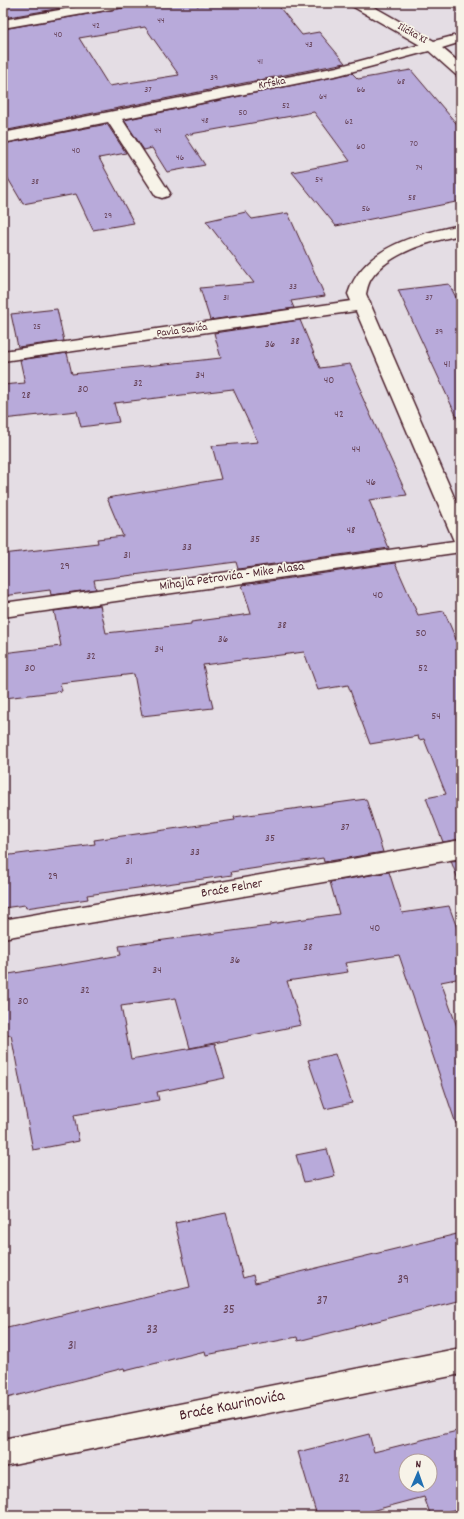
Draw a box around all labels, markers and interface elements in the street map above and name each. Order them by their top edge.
house number: 44 [157,15,165,28]
street label: Ilićka XI [394,19,430,49]
house number: 42 [92,20,100,33]
house number: 40 [54,29,62,42]
house number: 43 [305,39,313,52]
house number: 41 [257,56,263,69]
house number: 39 [210,72,218,85]
street label: Krfska [257,73,288,94]
house number: 68 [397,76,405,89]
house number: 37 [144,84,152,97]
house number: 66 [357,84,365,97]
house number: 64 [319,91,327,104]
house number: 52 [282,100,290,113]
house number: 50 [238,107,248,120]
house number: 48 [201,115,209,128]
house number: 62 [345,116,353,129]
house number: 44 [154,125,162,138]
house number: 70 [410,138,418,151]
house number: 60 [356,141,366,154]
house number: 40 [72,145,80,158]
house number: 46 [176,152,184,165]
house number: 74 [415,162,423,175]
house number: 54 [315,174,323,187]
house number: 38 [31,176,39,189]
house number: 58 [408,192,416,205]
house number: 56 [362,203,370,216]
house number: 29 [104,210,112,223]
house number: 33 [289,281,297,294]
house number: 31 [223,292,229,305]
house number: 37 [425,292,433,305]
street label: Pavla Savića [156,319,209,342]
house number: 25 [33,321,41,334]
house number: 39 [435,326,443,339]
house number: 38 [290,334,300,350]
house number: 36 [265,337,275,353]
house number: 41 [444,357,450,373]
house number: 34 [195,368,205,384]
house number: 40 [324,373,334,389]
house number: 32 [133,376,143,392]
house number: 30 [78,382,88,398]
house number: 28 [21,388,31,404]
house number: 42 [334,407,344,423]
house number: 44 [351,442,361,458]
house number: 46 [366,475,376,491]
house number: 48 [347,523,355,539]
house number: 35 [250,532,260,548]
house number: 33 [182,540,192,556]
house number: 31 [123,548,131,564]
street label: Mihajla Petrovića - Mike Alasa [158,557,307,597]
house number: 29 [60,559,70,575]
house number: 40 [373,588,383,604]
house number: 38 [277,618,287,634]
house number: 50 [415,626,427,642]
house number: 36 [218,632,228,648]
house number: 34 [154,642,164,658]
house number: 32 [86,649,96,665]
house number: 30 [25,661,35,677]
house number: 52 [418,661,428,677]
house number: 54 [431,709,441,725]
house number: 37 [340,820,350,836]
house number: 35 [265,831,275,847]
house number: 33 [190,845,200,861]
house number: 31 [125,854,133,870]
house number: 29 [48,869,58,885]
street label: Braće Felner [200,874,264,904]
house number: 40 [370,921,380,937]
house number: 38 [303,940,313,956]
house number: 36 [230,953,240,969]
house number: 34 [152,963,162,979]
house number: 32 [80,983,90,999]
house number: 30 [18,994,28,1010]
house number: 39 [397,1271,409,1290]
house number: 37 [317,1292,327,1311]
house number: 35 [223,1301,235,1320]
house number: 33 [146,1321,158,1340]
house number: 31 [68,1337,76,1356]
street label: Braće Kaurinovića [177,1384,287,1427]
north arrow [398,1453,438,1493]
text: N [415,1457,422,1473]
house number: 32 [338,1470,350,1489]

